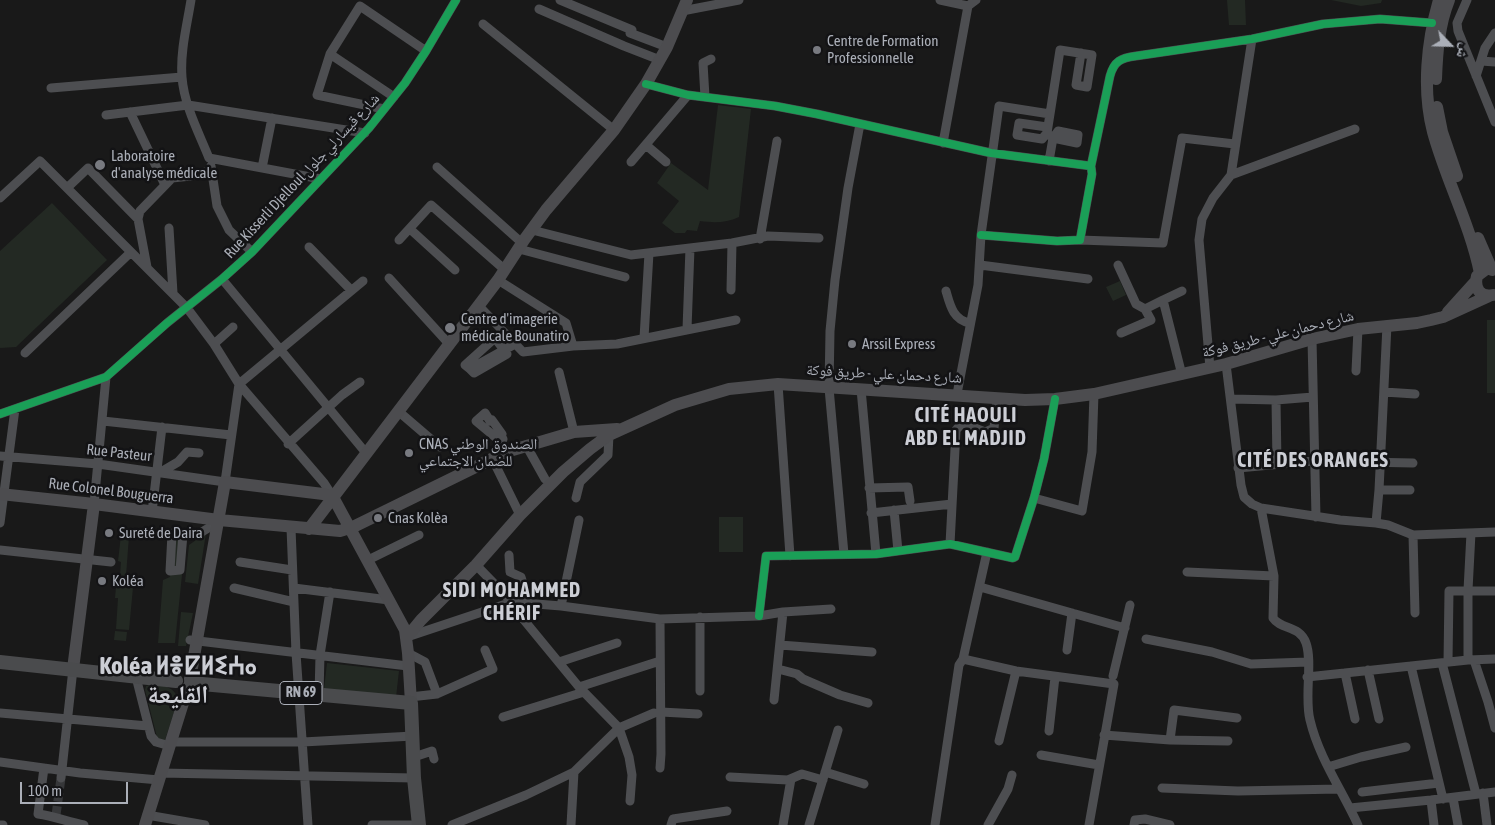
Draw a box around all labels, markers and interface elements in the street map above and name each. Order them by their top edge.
north arrow [1425,20,1475,70]
place label: Centre de Formation Professionnelle [827,32,939,67]
text: ش [1453,41,1474,61]
marker: Centre de Formation Professionnelle [811,44,823,56]
street label: Rue Kisserli Djelloul شارع قيسارلي جلول [221,90,383,262]
place label: Laboratoire d'analyse médicale [111,147,217,182]
marker: Laboratoire d'analyse médicale [93,158,107,172]
street label: شارع دحمان علي - طريق فوكة [1200,306,1356,362]
place label: Centre d'imagerie médicale Bounatiro [461,310,569,345]
marker: Centre d'imagerie médicale Bounatiro [443,321,457,335]
place label: Arssil Express [862,335,935,353]
marker: Arssil Express [846,338,858,350]
street label: شارع دحمان علي - طريق فوكة [806,361,962,387]
district label: CITÉ HAOULI ABD EL MADJID [904,404,1028,451]
place label: CNAS الصندوق الوطني للضمان الاجتماعي [419,435,537,470]
street label: Rue Pasteur [85,441,153,465]
marker: CNAS الصندوق الوطني للضمان الاجتماعي [403,447,415,459]
district label: CITÉ DES ORANGES [1235,449,1391,473]
street label: Rue Colonel Bouguerra [47,474,175,508]
place label: Cnas Kolèa [388,509,448,527]
marker: Cnas Kolèa [372,512,384,524]
place label: Sureté de Daira [119,524,203,542]
marker: Sureté de Daira [103,527,115,539]
place label: Koléa [112,572,144,590]
marker: Koléa [96,575,108,587]
district label: SIDI MOHAMMED CHÉRIF [441,579,583,626]
district label: Koléa ⵍⴻⵇⵍⵉⵄⴰ القليعة [99,651,257,710]
road number: RN 69 [280,681,322,704]
scale bar [22,772,130,804]
text: 100 m [28,782,62,799]

